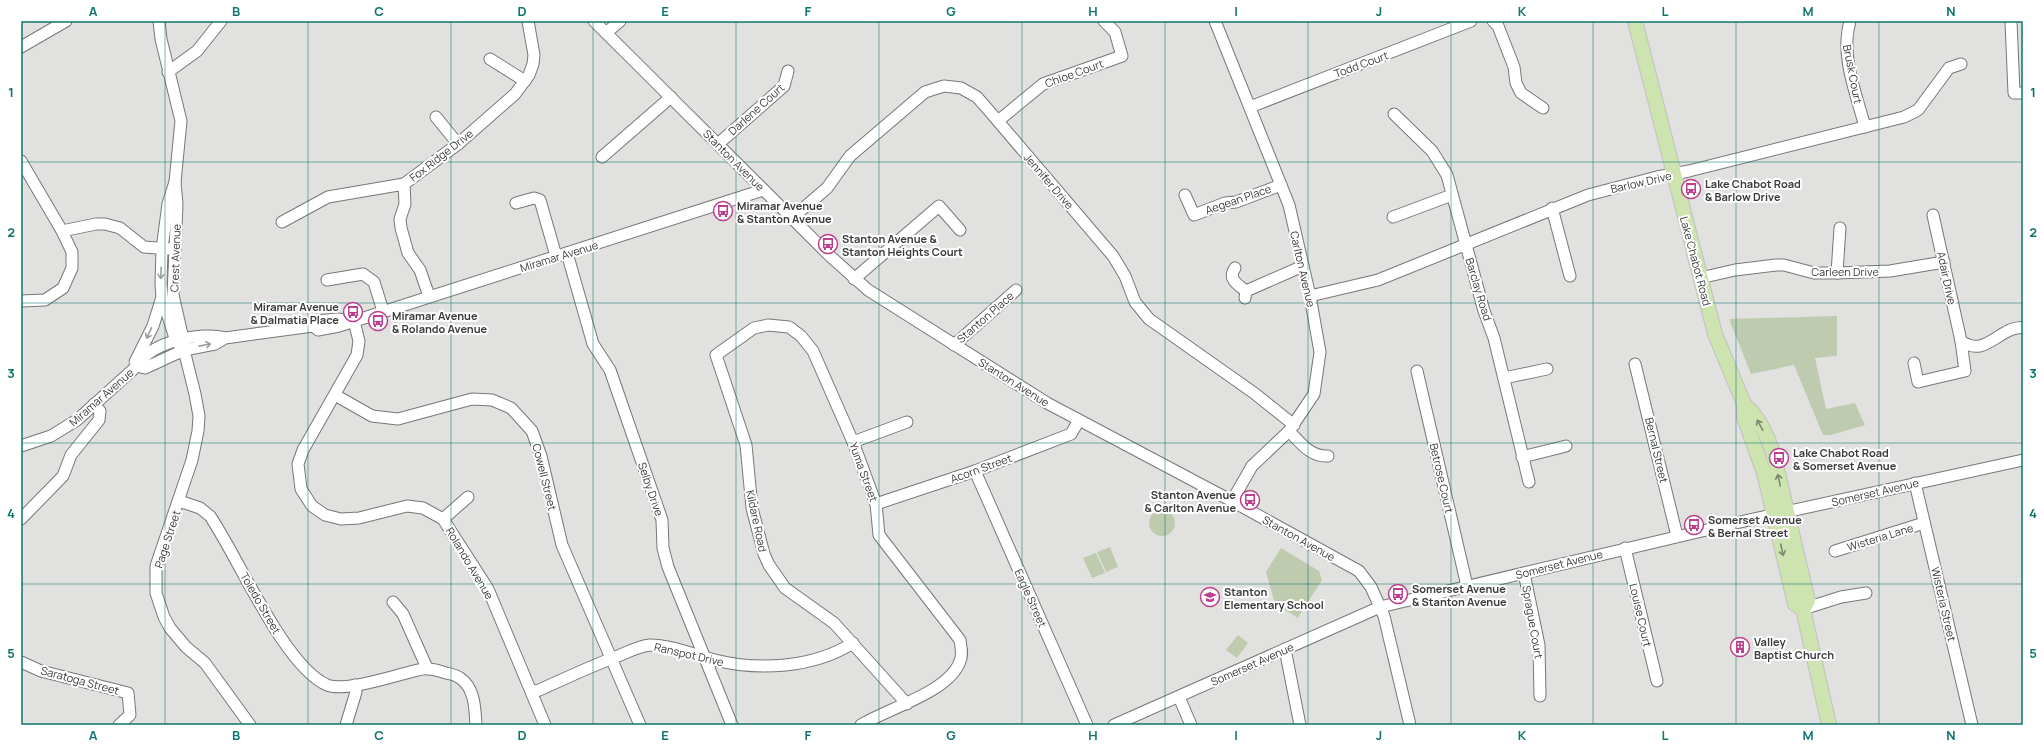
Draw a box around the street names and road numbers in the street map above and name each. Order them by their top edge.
street label: Brusk Court [1840,43,1866,105]
street label: Todd Court [1332,47,1390,81]
street label: Chloe Court [1043,55,1105,91]
street label: Darlene Court [725,80,787,138]
street label: Fox Ridge Drive [406,125,476,185]
street label: Stanton Avenue [700,126,768,194]
street label: Jennifer Drive [1021,150,1078,212]
street label: Barlow Drive [1609,168,1673,196]
street label: Aegean Place [1203,181,1273,217]
street label: Lake Chabot Road [1677,215,1715,307]
street label: Crest Avenue [166,223,184,292]
street label: Carlton Avenue [1287,230,1319,309]
street label: Miramar Avenue [518,237,600,275]
street label: Adair Drive [1934,250,1960,307]
street label: Barclay Road [1462,256,1496,322]
street label: Carleen Drive [1811,264,1879,279]
street label: Stanton Place [953,288,1017,346]
street label: Stanton Avenue [976,354,1053,410]
street label: Miramar Avenue [66,364,137,429]
street label: Bernal Street [1642,416,1672,484]
street label: Yuma Street [846,440,882,504]
street label: Betrose Court [1427,441,1457,515]
street label: Cowell Street [529,442,561,512]
street label: Acorn Street [948,450,1014,486]
street label: Selby Drive [635,460,667,518]
street label: Somerset Avenue [1830,475,1921,509]
street label: Kildare Road [743,489,771,553]
street label: Page Street [151,508,183,570]
street label: Stanton Avenue [1260,512,1339,564]
street label: Wisteria Lane [1845,520,1916,554]
street label: Rolando Avenue [443,524,498,602]
street label: Somerset Avenue [1514,546,1605,582]
street label: Wisteria Street [1928,565,1960,643]
street label: Eagle Street [1011,566,1051,630]
street label: Toledo Street [237,569,285,637]
street label: Louise Court [1626,582,1656,648]
street label: Sprague Court [1519,584,1547,660]
street label: Ranspot Drive [653,639,726,669]
street label: Somerset Avenue [1208,639,1296,689]
street label: Saratoga Street [39,662,121,698]

